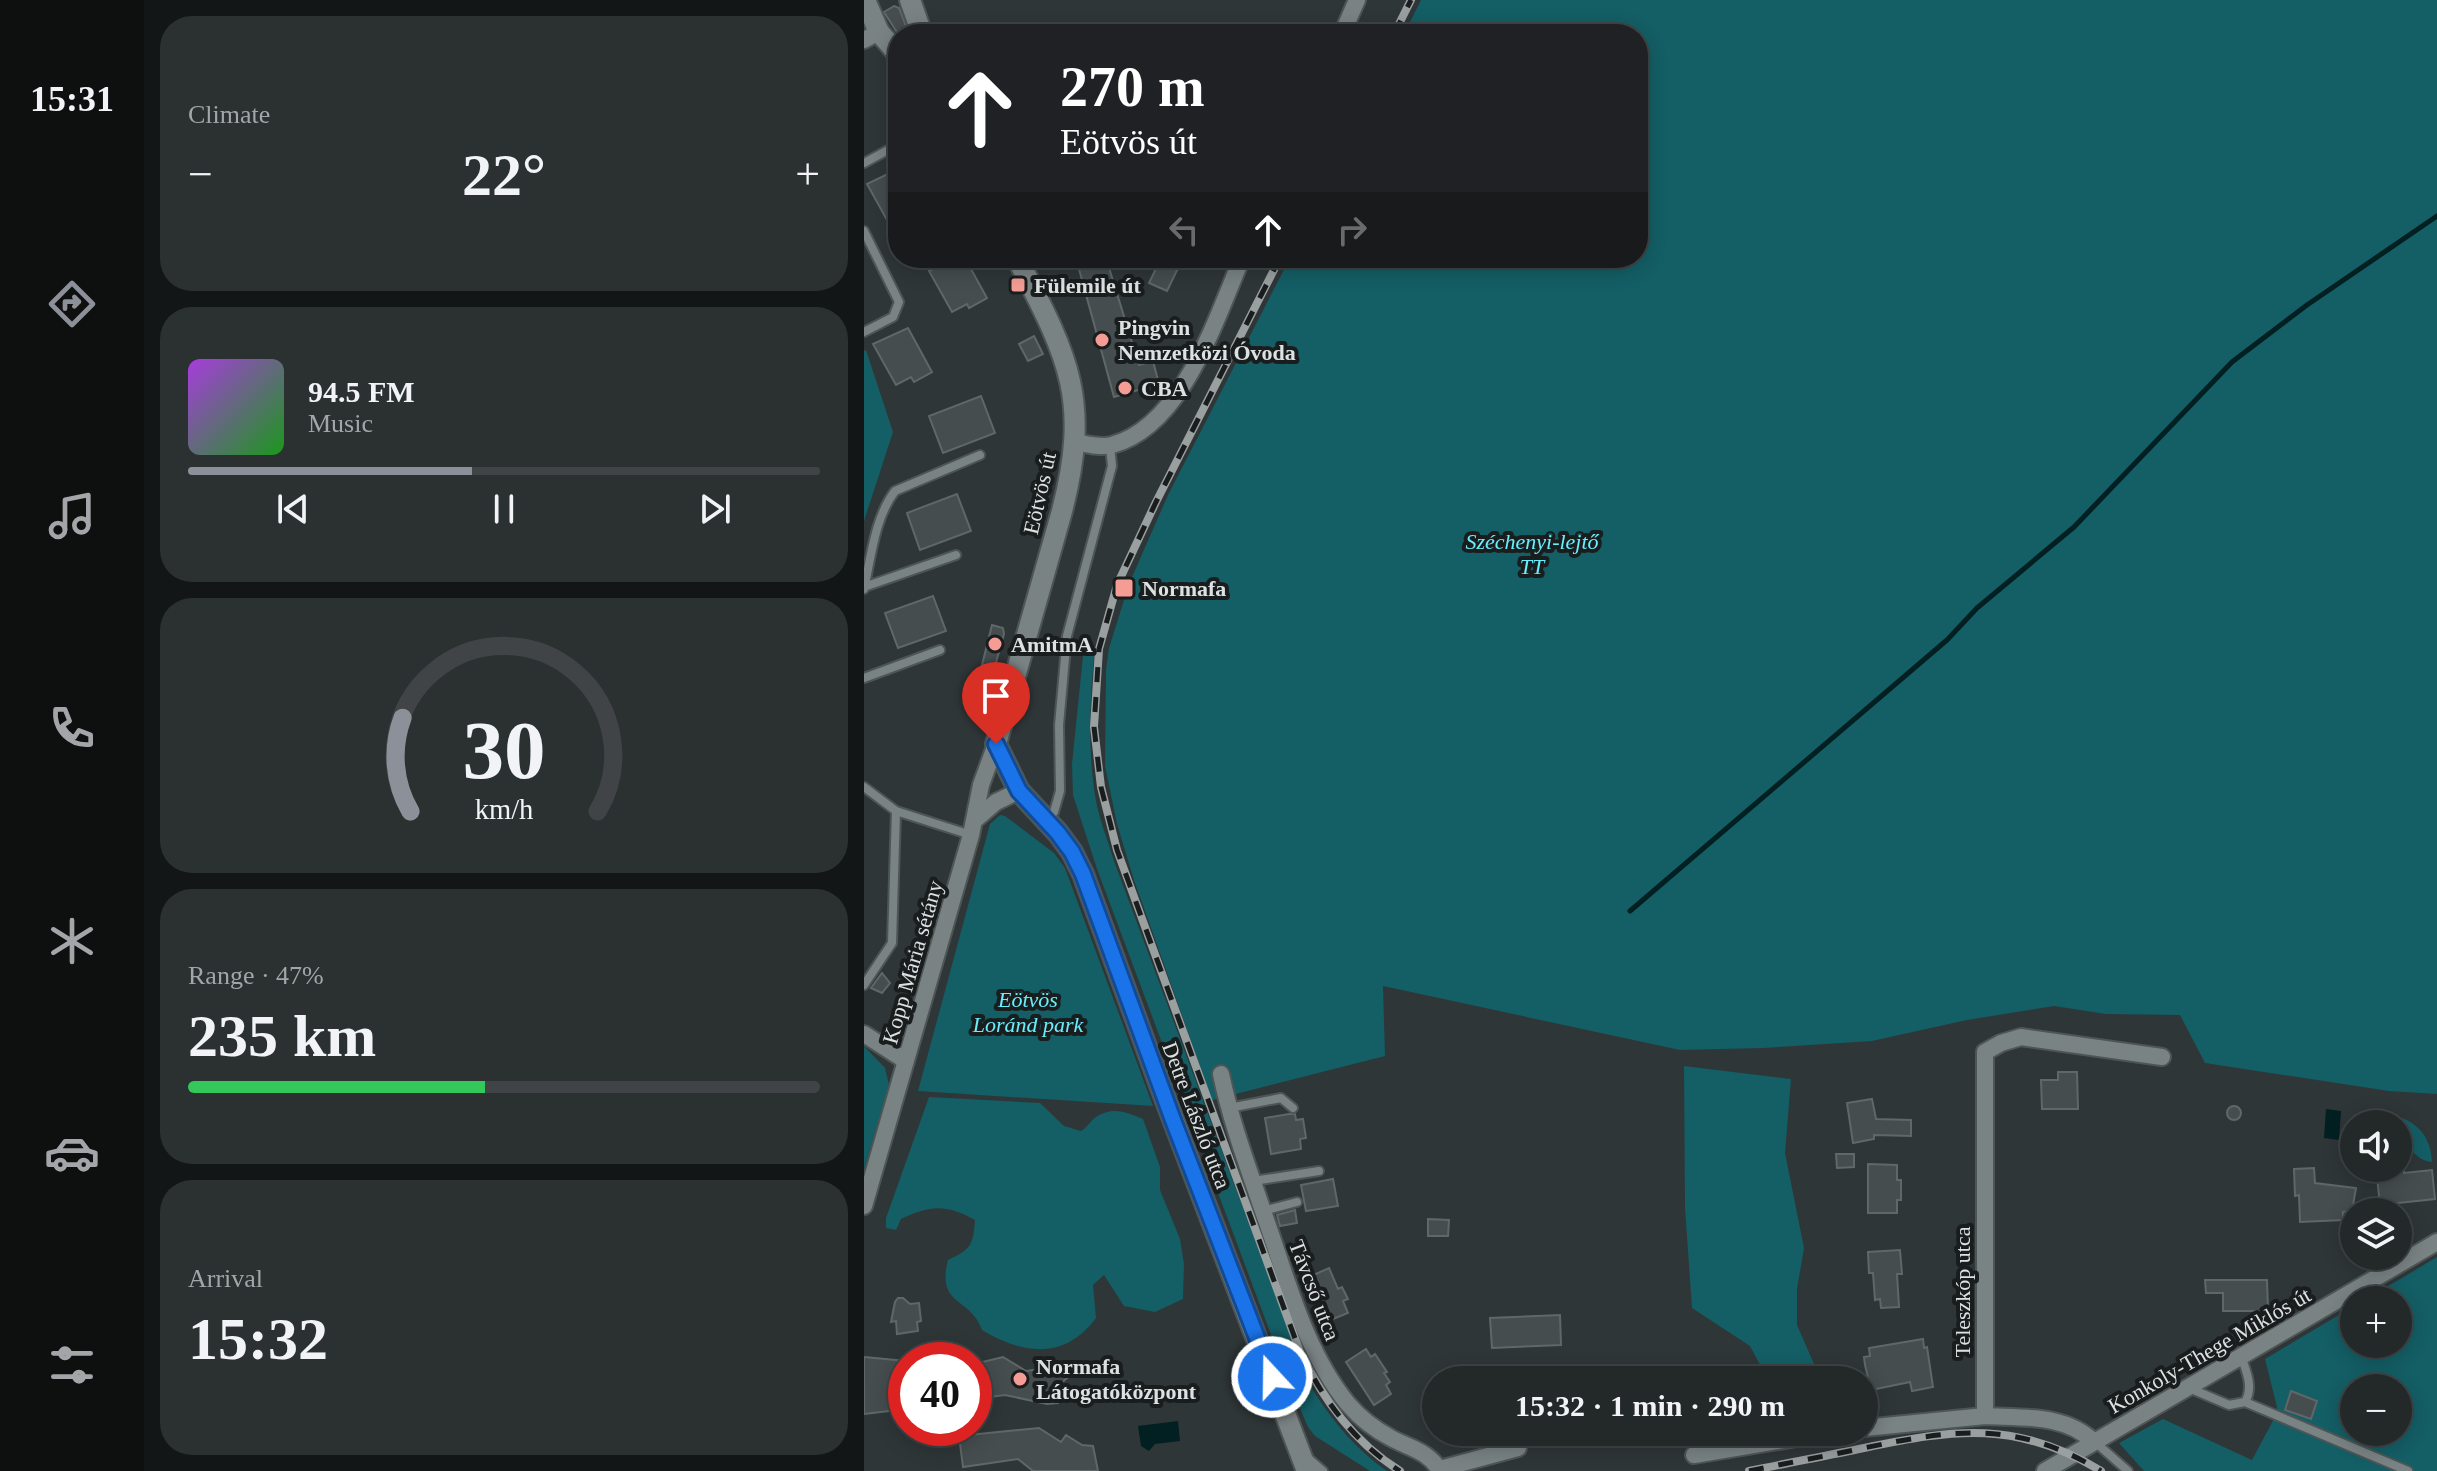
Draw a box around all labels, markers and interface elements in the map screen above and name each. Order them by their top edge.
icon: ahead [928,56,1032,160]
text: 270 m [1060,56,1205,118]
text: 15:31 [30,79,114,119]
text: Climate [188,100,270,129]
text: Eötvös út [1060,122,1197,162]
text: 22° [462,142,546,208]
text: − [188,150,213,199]
text: + [795,150,820,199]
icon: left [1162,208,1206,252]
icon: ahead [1246,208,1290,252]
icon: right [1330,208,1374,252]
place label: Fülemile út [1034,273,1142,298]
icon: directions [44,276,100,332]
marker: Fülemile út [1009,276,1027,294]
place label: Pingvin Nemzetközi Óvoda [1118,315,1296,365]
marker: Pingvin Nemzetközi Óvoda [1093,331,1111,349]
text: 94.5 FM [308,375,415,408]
place label: CBA [1141,376,1188,401]
marker: CBA [1116,379,1134,397]
text: Music [308,409,373,438]
street label: Eötvös út [1018,450,1061,537]
icon: previous [271,487,315,531]
icon: pause [482,487,526,531]
icon: next [693,487,737,531]
icon: music [44,488,100,544]
park label: Széchenyi-lejtő TT [1465,529,1600,579]
place label: Normafa [1142,576,1226,601]
marker: Normafa [1113,577,1135,599]
place label: AmitmA [1011,632,1093,657]
marker: AmitmA [986,635,1004,653]
pin [962,662,1030,744]
icon: arrive [974,674,1018,718]
icon: phone [44,700,100,756]
text: 30 [462,703,546,795]
text: km/h [475,794,533,825]
street label: Kopp Mária sétány [877,878,948,1047]
icon: climate [44,913,100,969]
text: Range · 47% [188,961,324,990]
park label: Eötvös Loránd park [972,987,1085,1037]
text: 235 km [188,1003,376,1069]
street label: Detre László utca [1157,1038,1236,1192]
map controls [2340,1110,2412,1446]
button: sound [2340,1110,2412,1182]
icon: car [44,1125,100,1181]
button: layers [2340,1198,2412,1270]
street label: Teleszkóp utca [1950,1226,1975,1358]
street label: Távcső utca [1284,1236,1345,1344]
text: Arrival [188,1264,263,1293]
street label: Konkoly-Thege Miklós út [2104,1282,2315,1419]
button: + [2340,1286,2412,1358]
text: 15:32 [188,1306,328,1372]
position arrow [1230,1335,1314,1419]
icon: filters [44,1337,100,1393]
speed limit sign: 40 [888,1342,992,1446]
place label: Normafa Látogatóközpont [1036,1354,1197,1404]
marker: Normafa Látogatóközpont [1011,1370,1029,1388]
button: − [2340,1374,2412,1446]
text: 15:32 · 1 min · 290 m [1515,1389,1785,1422]

